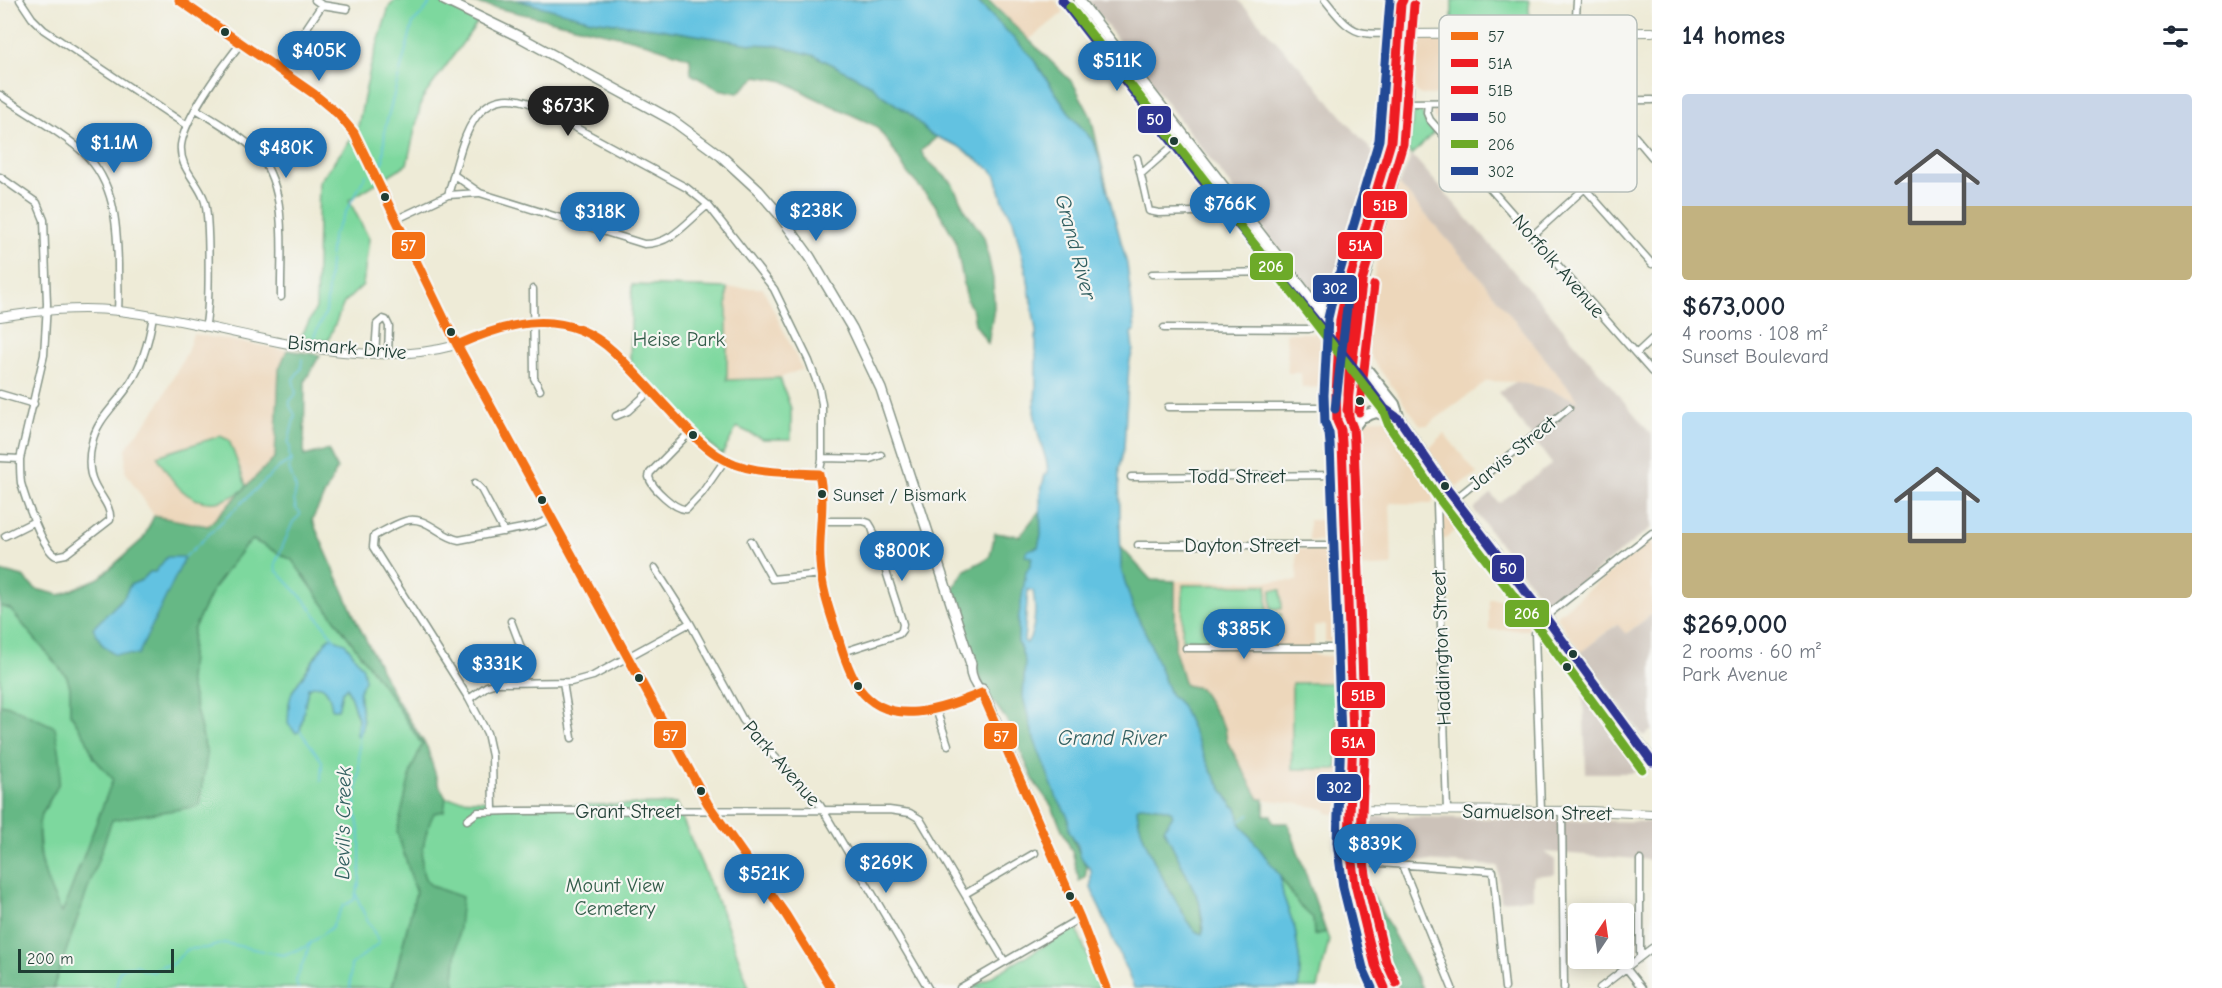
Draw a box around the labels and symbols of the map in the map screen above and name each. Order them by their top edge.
legend [1439,15,1637,192]
unlabelled marker [219,26,231,38]
text: 57 [1488,28,1505,46]
pin: $405K [277,31,361,82]
pin: $511K [1075,41,1159,92]
text: 51A [1488,55,1512,73]
text: 51B [1488,82,1513,100]
pin: $673K [526,86,610,137]
line badge: 50 [1137,105,1172,134]
text: 50 [1488,109,1506,127]
text: 50 [1146,111,1164,129]
pin: $1.1M [72,123,156,174]
pin: $480K [244,128,328,179]
unlabelled marker [1168,135,1180,147]
text: 206 [1488,136,1515,154]
text: 302 [1488,163,1514,181]
pin: $766K [1188,184,1272,235]
line badge: 51B [1362,190,1408,219]
unlabelled marker [379,191,391,203]
pin: $238K [774,191,858,242]
pin: $318K [558,192,642,243]
water label: Grand River [1050,192,1102,304]
text: 51B [1373,197,1398,215]
street label: Norfolk Avenue [1508,210,1610,323]
line badge: 57 [391,231,426,260]
line badge: 51A [1337,231,1383,260]
text: 57 [400,237,417,255]
text: 51A [1348,237,1372,255]
line badge: 206 [1249,252,1294,281]
text: 206 [1258,258,1284,276]
line badge: 302 [1312,274,1358,303]
text: 302 [1322,280,1348,298]
unlabelled marker [445,326,457,338]
park label: Heise Park [633,328,725,351]
street label: Bismark Drive [286,331,407,364]
unlabelled marker [1354,395,1366,407]
street label: Jarvis Street [1464,410,1561,495]
unlabelled marker [687,429,699,441]
street label: Todd Street [1188,465,1287,488]
unlabelled marker [1439,480,1451,492]
place label: Sunset / Bismark [833,485,967,506]
marker: Sunset / Bismark [816,488,828,500]
unlabelled marker [536,494,548,506]
pin: $800K [860,531,944,582]
street label: Dayton Street [1184,534,1301,557]
line badge: 50 [1491,554,1525,583]
text: 50 [1499,560,1517,578]
street label: Haddington Street [1427,568,1456,726]
line badge: 206 [1504,599,1550,628]
text: 206 [1514,605,1540,623]
pin: $385K [1202,609,1286,660]
pin: $331K [455,644,539,695]
unlabelled marker [1567,648,1579,660]
unlabelled marker [1561,661,1573,673]
unlabelled marker [633,672,645,684]
unlabelled marker [852,680,864,692]
line badge: 51B [1341,681,1386,709]
text: 51B [1351,687,1376,705]
street label: Park Avenue [738,716,825,811]
line badge: 57 [653,720,687,749]
line badge: 57 [983,722,1018,750]
water label: Grand River [1058,726,1168,750]
text: 57 [662,727,679,745]
text: 57 [993,728,1010,746]
line badge: 51A [1330,728,1376,757]
text: 51A [1341,734,1365,752]
water label: Devil's Creek [330,765,356,880]
line badge: 302 [1316,773,1362,802]
text: 302 [1326,779,1352,797]
unlabelled marker [695,785,707,797]
street label: Grant Street [575,800,682,823]
street label: Samuelson Street [1462,800,1613,825]
pin: $839K [1333,824,1417,875]
pin: $269K [844,843,928,894]
pin: $521K [722,854,806,905]
park label: Mount View Cemetery [566,874,664,920]
unlabelled marker [1064,890,1076,902]
north arrow [1568,903,1634,969]
scale bar [18,946,174,974]

